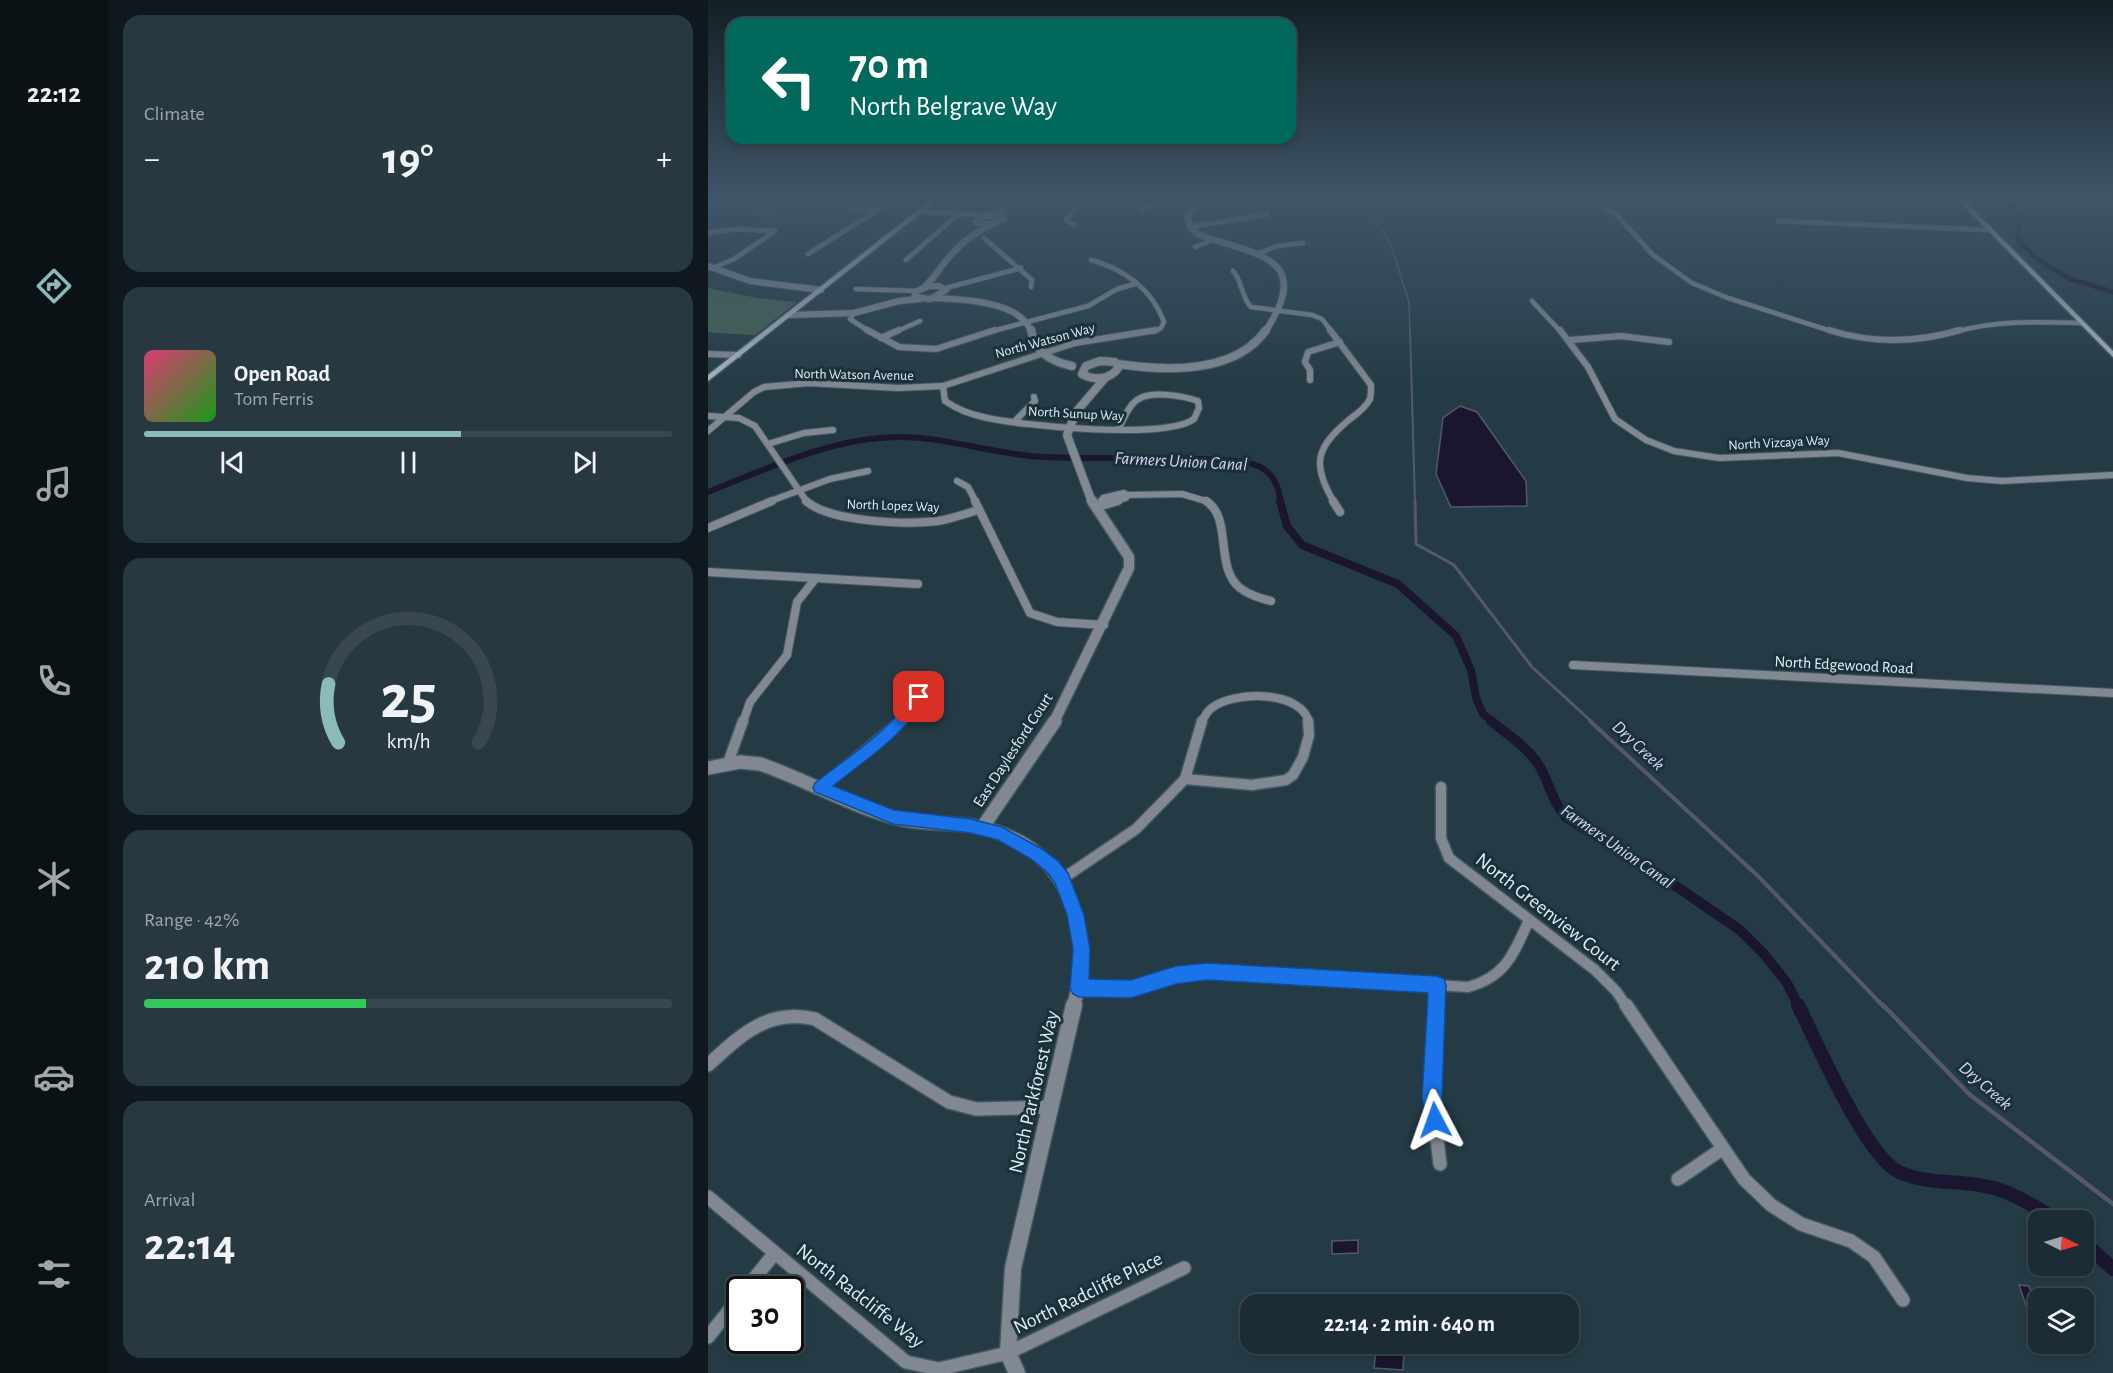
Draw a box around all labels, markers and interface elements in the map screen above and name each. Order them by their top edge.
icon: left [750,42,828,120]
text: 70 m [849,44,929,86]
text: 22:12 [27,80,81,107]
text: North Belgrave Way [849,93,1057,120]
text: Climate [144,104,205,124]
text: 19° [382,137,434,182]
text: − [144,143,160,176]
text: + [656,143,672,176]
icon: directions [33,265,75,307]
street label: North Watson Way [994,321,1096,361]
text: Open Road [234,363,330,385]
street label: North Watson Avenue [794,367,914,383]
text: Tom Ferris [234,389,314,409]
street label: North Sunup Way [1028,404,1124,424]
street label: North Vizcaya Way [1728,433,1830,453]
icon: previous [216,446,249,479]
icon: pause [392,446,425,479]
icon: next [568,446,601,479]
water label: Farmers Union Canal [1114,450,1248,474]
icon: music [33,463,75,505]
street label: North Lopez Way [846,497,940,515]
street label: North Edgewood Road [1774,653,1914,677]
icon: phone [33,660,75,702]
text: 25 [380,668,436,730]
pin [893,671,944,722]
icon: arrive [902,680,935,713]
street label: East Daylesford Court [970,690,1057,810]
water label: Dry Creek [1609,718,1667,774]
text: km/h [386,732,430,753]
water label: Farmers Union Canal [1557,801,1677,893]
street label: North Greenview Court [1472,849,1625,975]
icon: climate [33,858,75,900]
text: Range · 42% [144,910,239,930]
text: 210 km [144,943,270,988]
street label: North Parkforest Way [1006,1008,1063,1175]
icon: car [33,1056,75,1098]
water label: Dry Creek [1955,1058,2015,1114]
position arrow [1403,1088,1467,1152]
text: Arrival [144,1190,195,1210]
north arrow [2028,1210,2094,1276]
map controls [2028,1210,2094,1354]
text: 22:14 [144,1223,236,1268]
street label: North Radcliffe Way [792,1240,928,1352]
street label: North Radcliffe Place [1010,1248,1166,1338]
icon: filters [33,1253,75,1295]
speed limit sign: 30 [726,1276,804,1354]
button: layers [2028,1288,2094,1354]
text: 22:14 · 2 min · 640 m [1324,1313,1495,1335]

